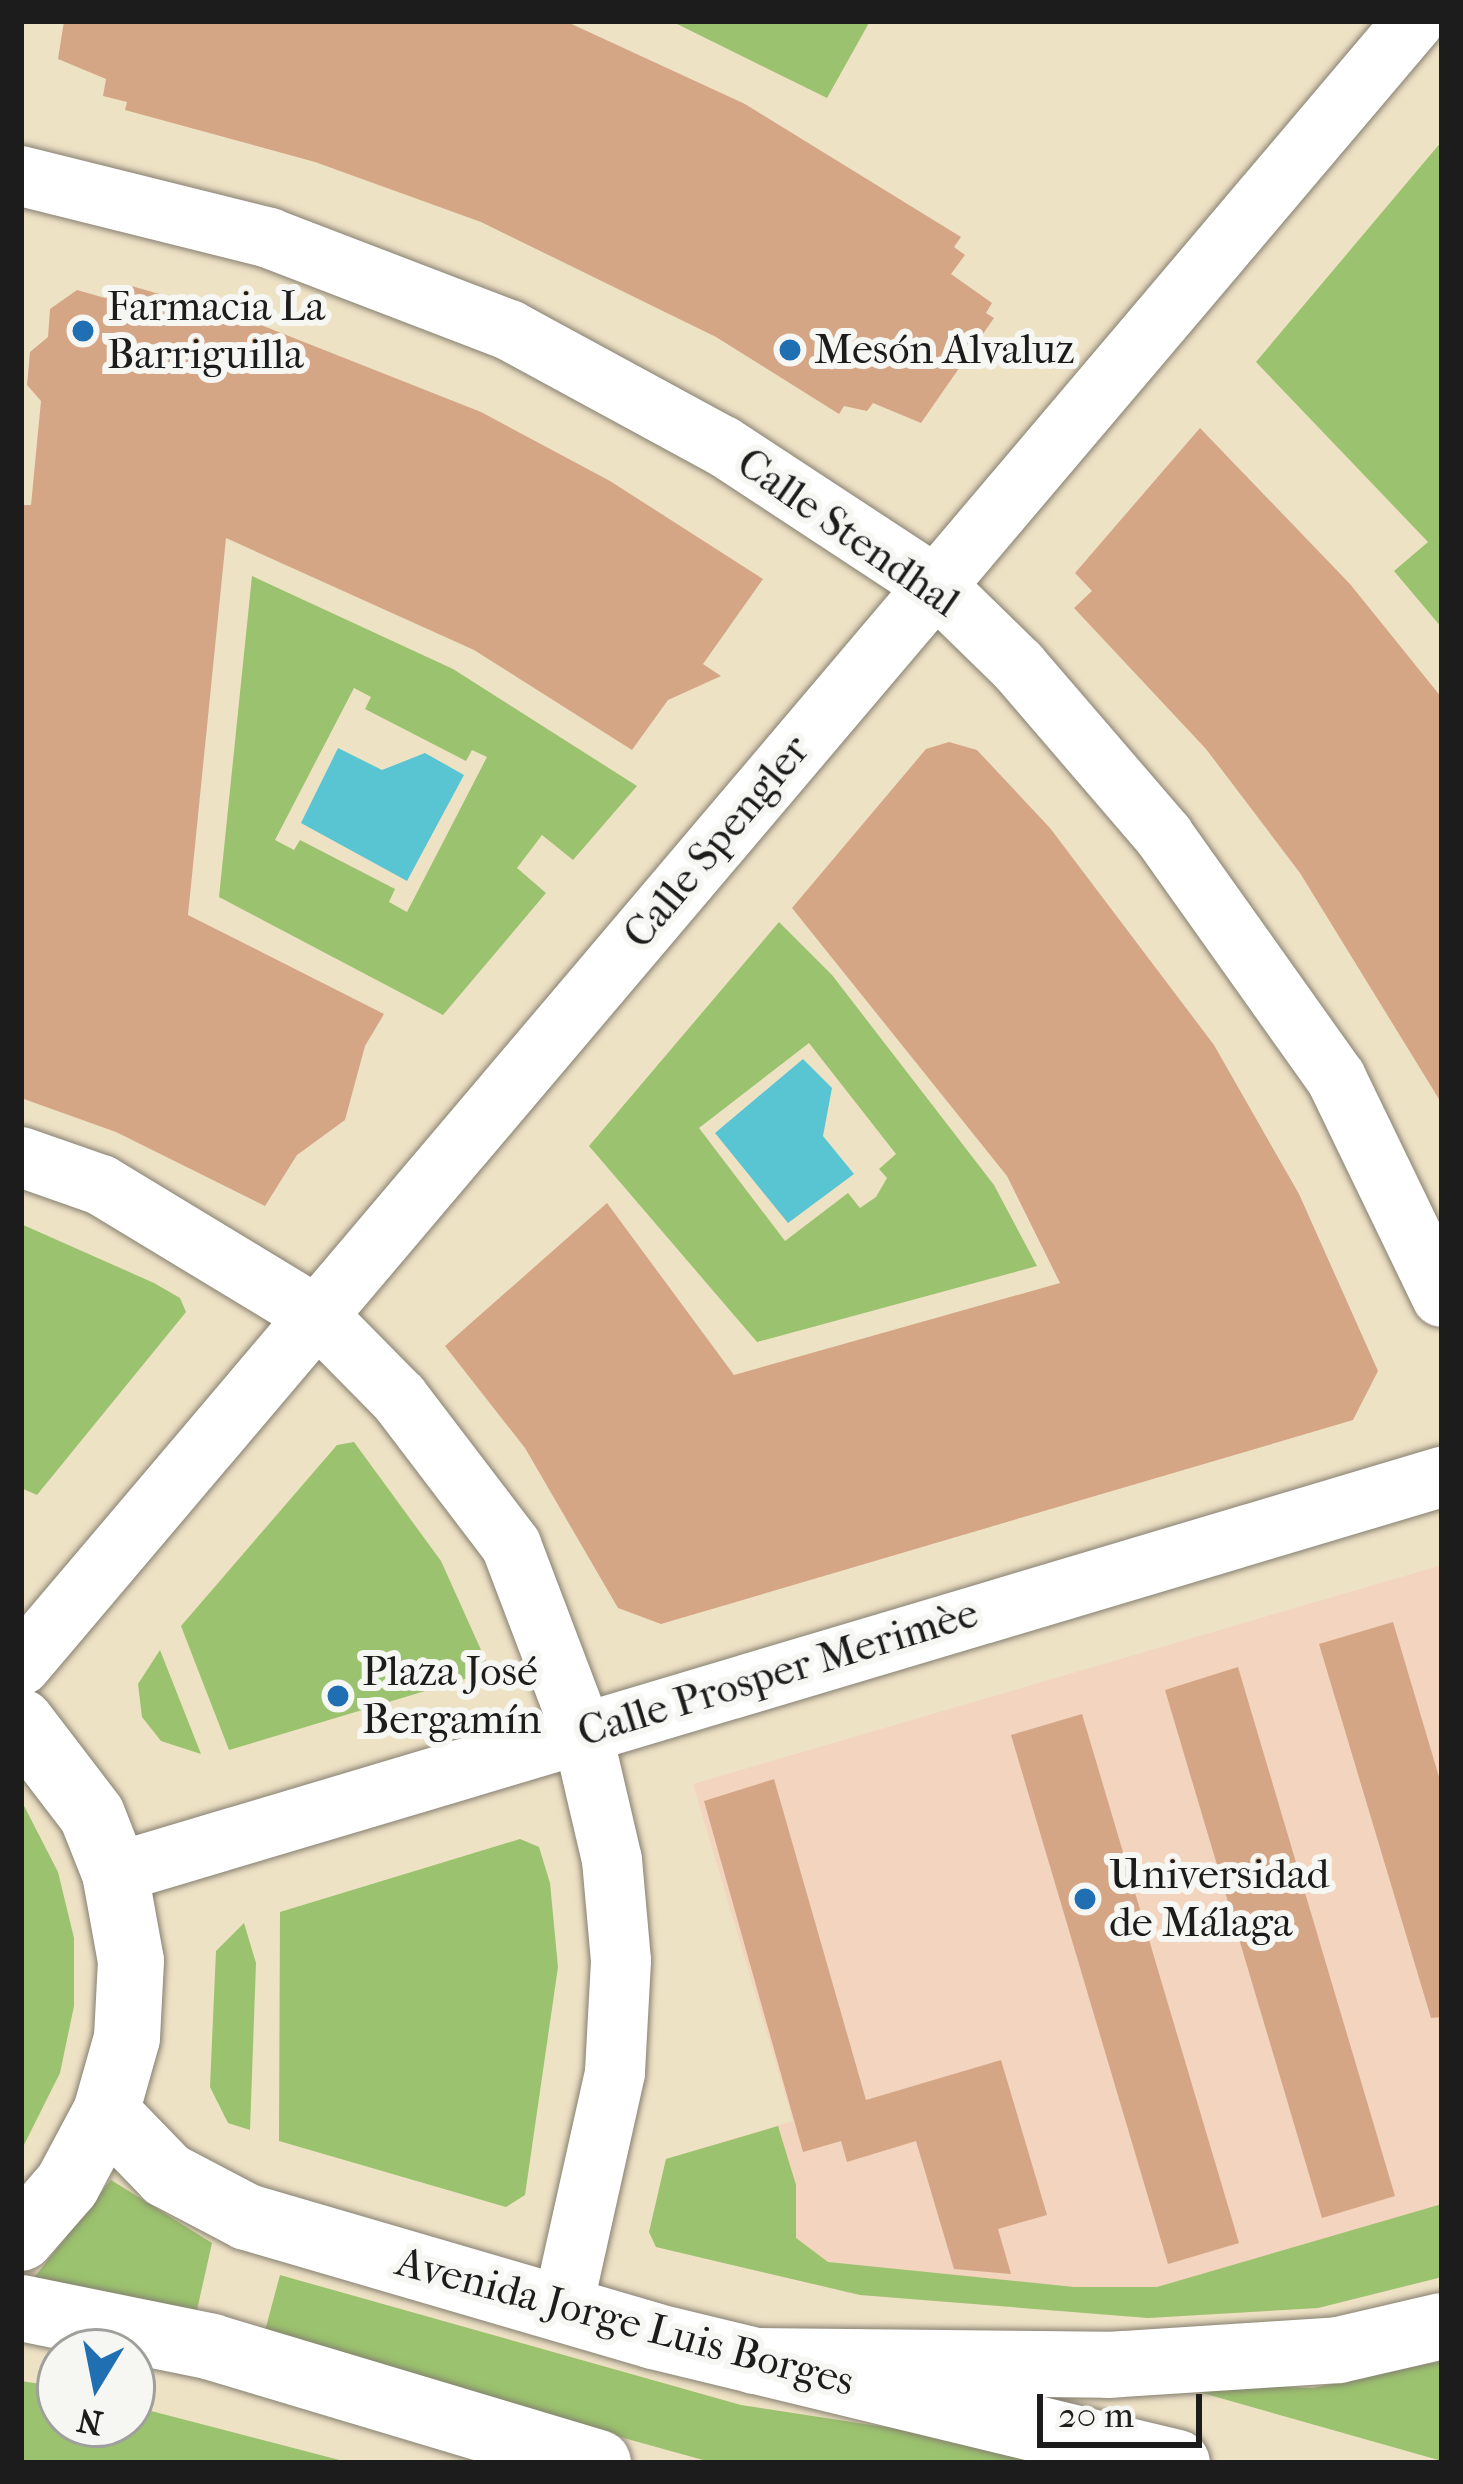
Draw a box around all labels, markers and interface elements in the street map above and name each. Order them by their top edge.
place label: Farmacia La Barriguilla [107,282,325,380]
marker: Farmacia La Barriguilla [70,318,96,344]
place label: Mesón Alvaluz [814,325,1075,375]
marker: Mesón Alvaluz [777,337,803,363]
street label: Calle Stendhal [727,438,969,628]
street label: Calle Spengler [613,725,821,959]
street label: Calle Prosper Merimèe [572,1588,984,1758]
place label: Plaza José Bergamín [362,1647,541,1746]
marker: Plaza José Bergamín [325,1683,351,1709]
place label: Universidad de Málaga [1109,1850,1329,1948]
marker: Universidad de Málaga [1072,1886,1098,1912]
street label: Avenida Jorge Luis Borges [391,2237,859,2407]
north arrow [36,2328,156,2448]
scale bar [1043,2370,1208,2444]
text: 20 m [1058,2394,1134,2436]
text: N [74,2400,106,2442]

